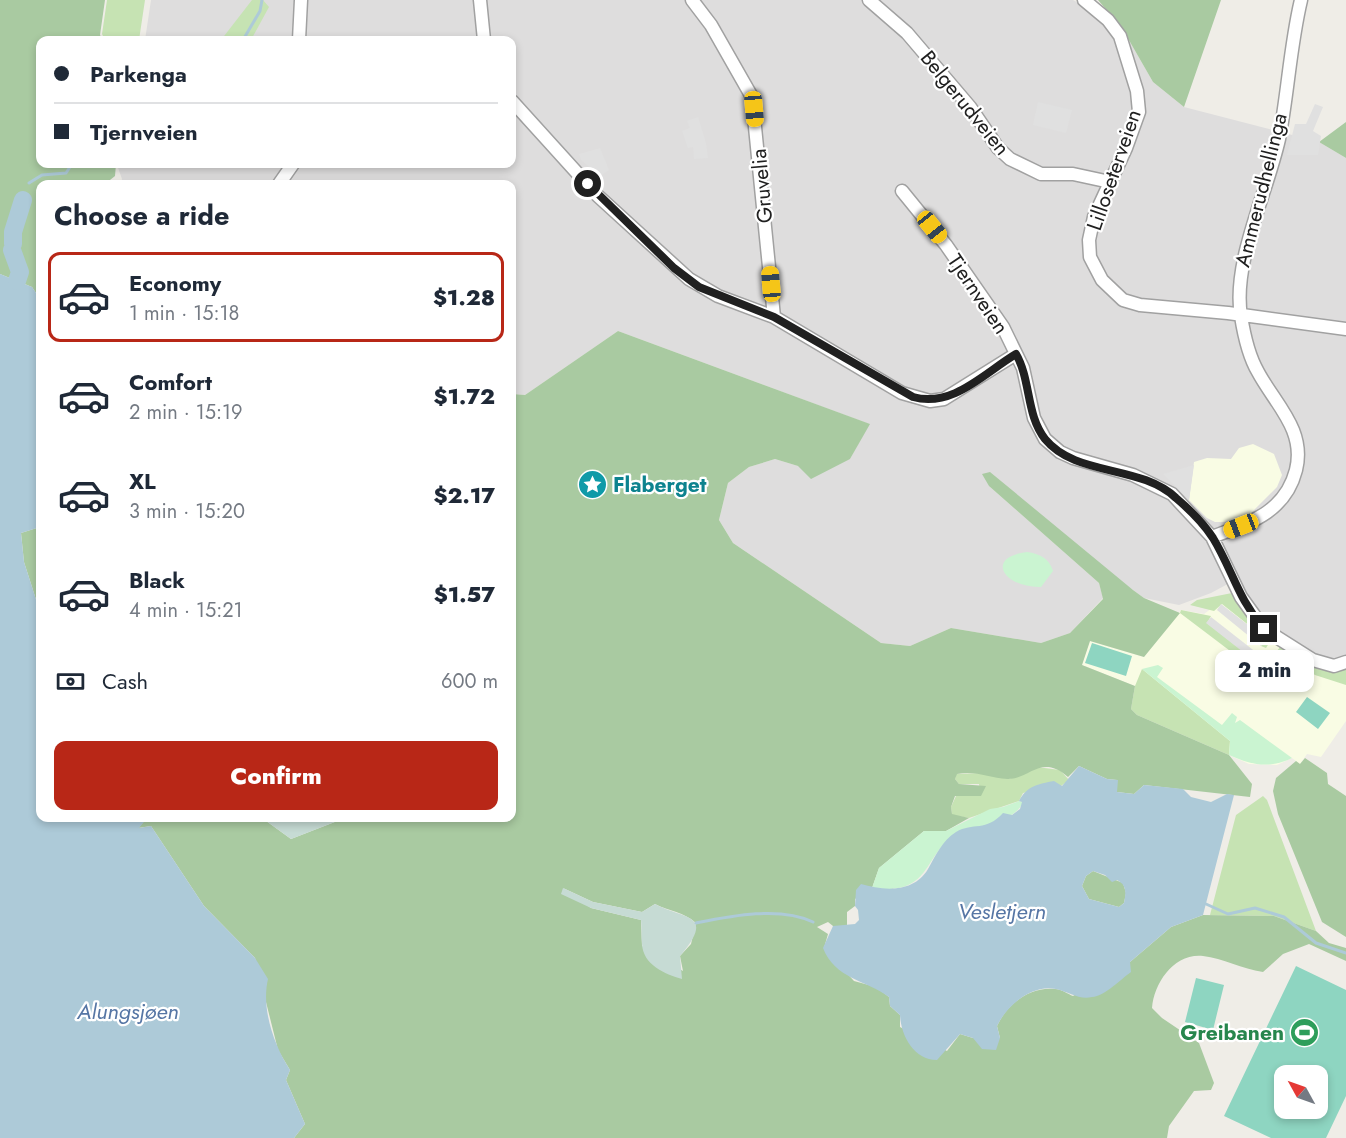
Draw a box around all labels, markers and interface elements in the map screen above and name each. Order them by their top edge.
street label: Belgerudveien [913,44,1017,162]
text: Parkenga [90,58,187,90]
car [743,90,765,128]
street label: Lilloseterveien [1079,106,1149,234]
street label: Ammerudhellinga [1227,110,1295,270]
text: Tjernveien [90,116,198,148]
street label: Gruvelia [744,148,780,224]
route start [574,170,601,197]
text: Choose a ride [54,196,229,235]
car [914,207,950,247]
street label: Tjernveien [940,248,1016,340]
car [760,265,782,303]
text: Economy [129,267,221,299]
icon: car [57,270,111,324]
text: $1.28 [433,281,495,313]
text: 1 min · 15:18 [129,299,240,328]
text: Comfort [129,366,212,398]
icon: car [57,369,111,423]
text: $1.72 [433,380,495,412]
text: 2 min · 15:19 [129,398,242,427]
text: XL [129,465,156,497]
icon: car [57,468,111,522]
place icon: Flaberget [576,469,608,501]
place label: Flaberget [613,470,707,500]
text: $2.17 [433,479,495,511]
text: 3 min · 15:20 [129,497,245,526]
car [1221,511,1261,541]
text: Black [129,564,185,596]
icon: car [57,567,111,621]
text: $1.57 [434,578,495,610]
text: 4 min · 15:21 [129,596,243,625]
route end [1250,615,1277,642]
callout: 2 min [1214,650,1314,692]
text: 2 min [1238,656,1291,685]
icon: cash [54,665,87,698]
text: Cash [102,665,148,697]
text: 600 m [441,667,498,696]
button: Confirm [54,741,498,810]
water label: Vesletjern [958,895,1046,927]
water label: Alungsjøen [76,995,179,1027]
sports icon: Greibanen [1289,1017,1321,1049]
place label: Greibanen [1180,1018,1284,1048]
north arrow [1274,1065,1328,1119]
map controls [1274,1065,1328,1119]

